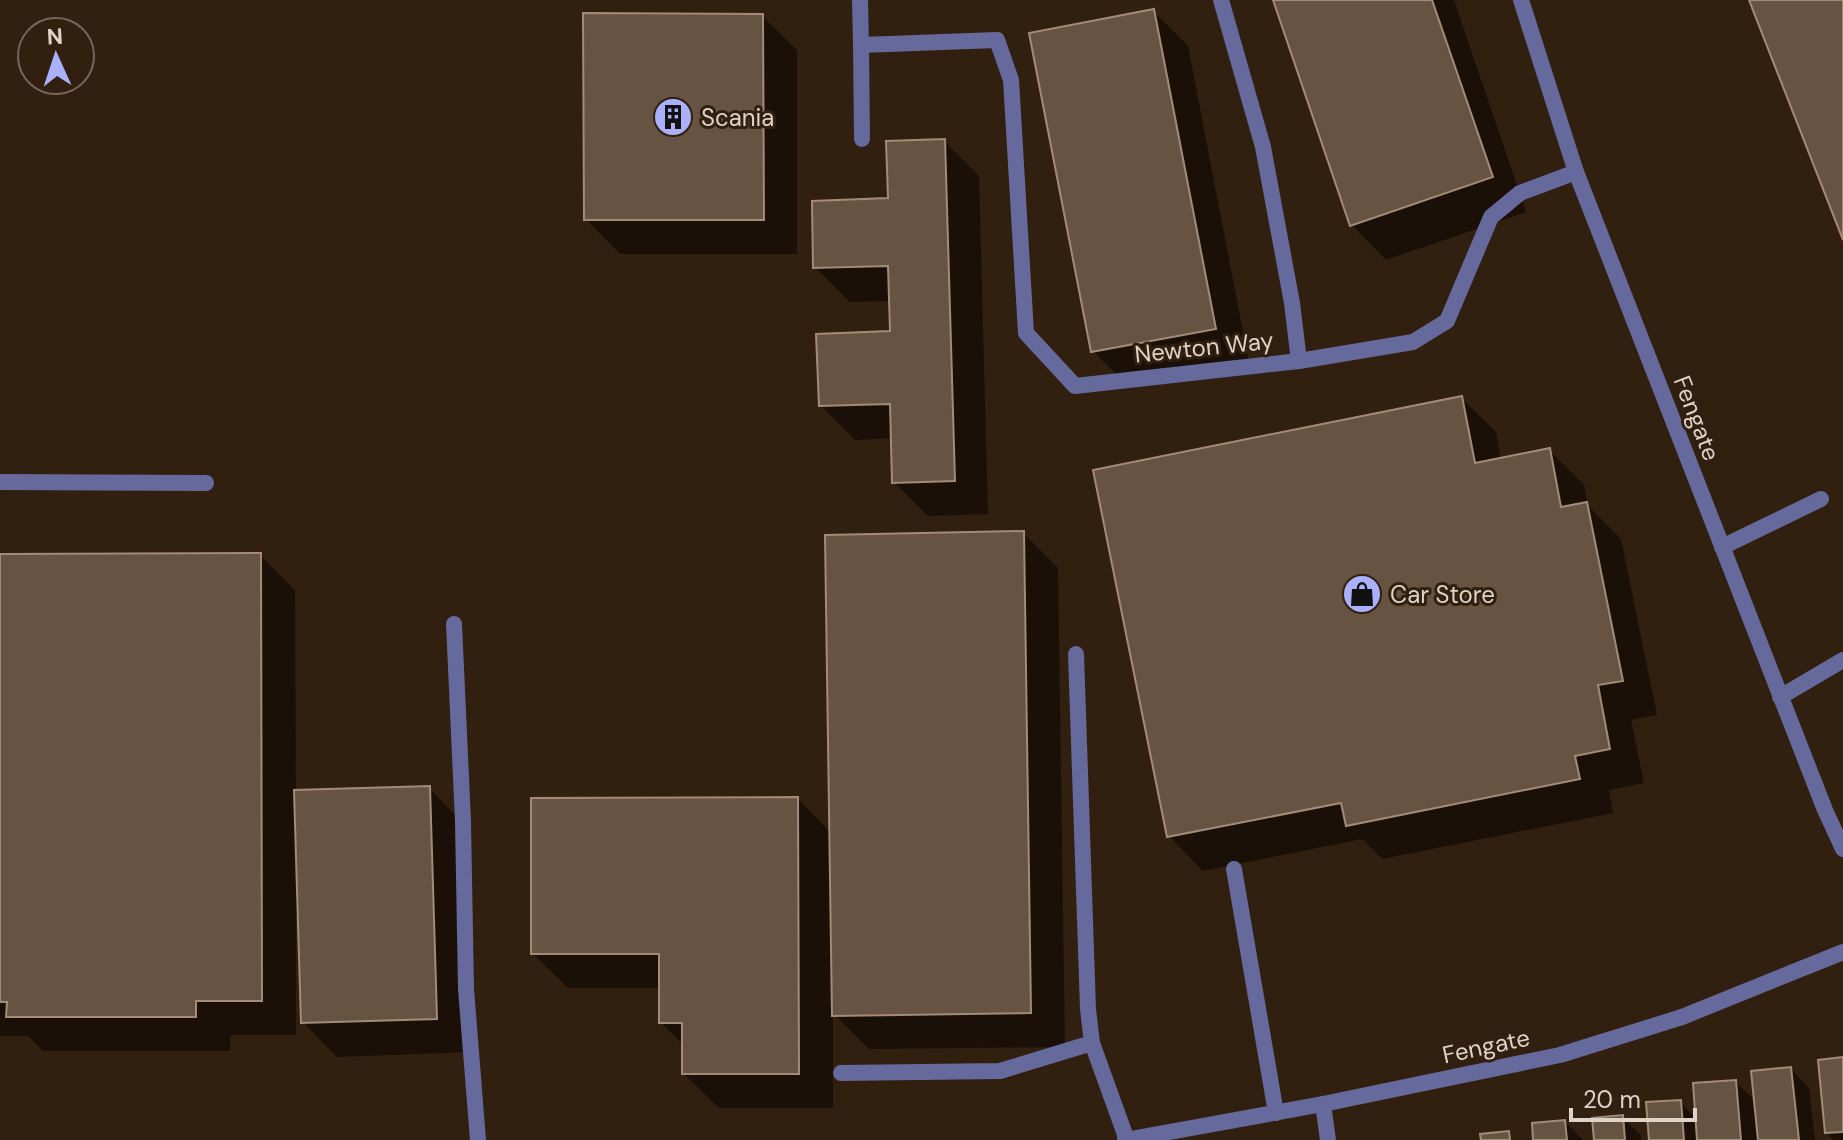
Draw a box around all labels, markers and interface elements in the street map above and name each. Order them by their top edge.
north arrow [16,16,96,96]
text: N [46,22,64,51]
building icon: Scania [652,96,694,138]
place label: Scania [701,102,774,133]
street label: Newton Way [1133,324,1275,370]
street label: Fengate [1667,371,1727,465]
shop icon: Car Store [1341,573,1383,615]
place label: Car Store [1390,579,1495,610]
street label: Fengate [1439,1022,1533,1070]
scale bar [1571,1072,1695,1122]
text: 20 m [1583,1084,1641,1115]

